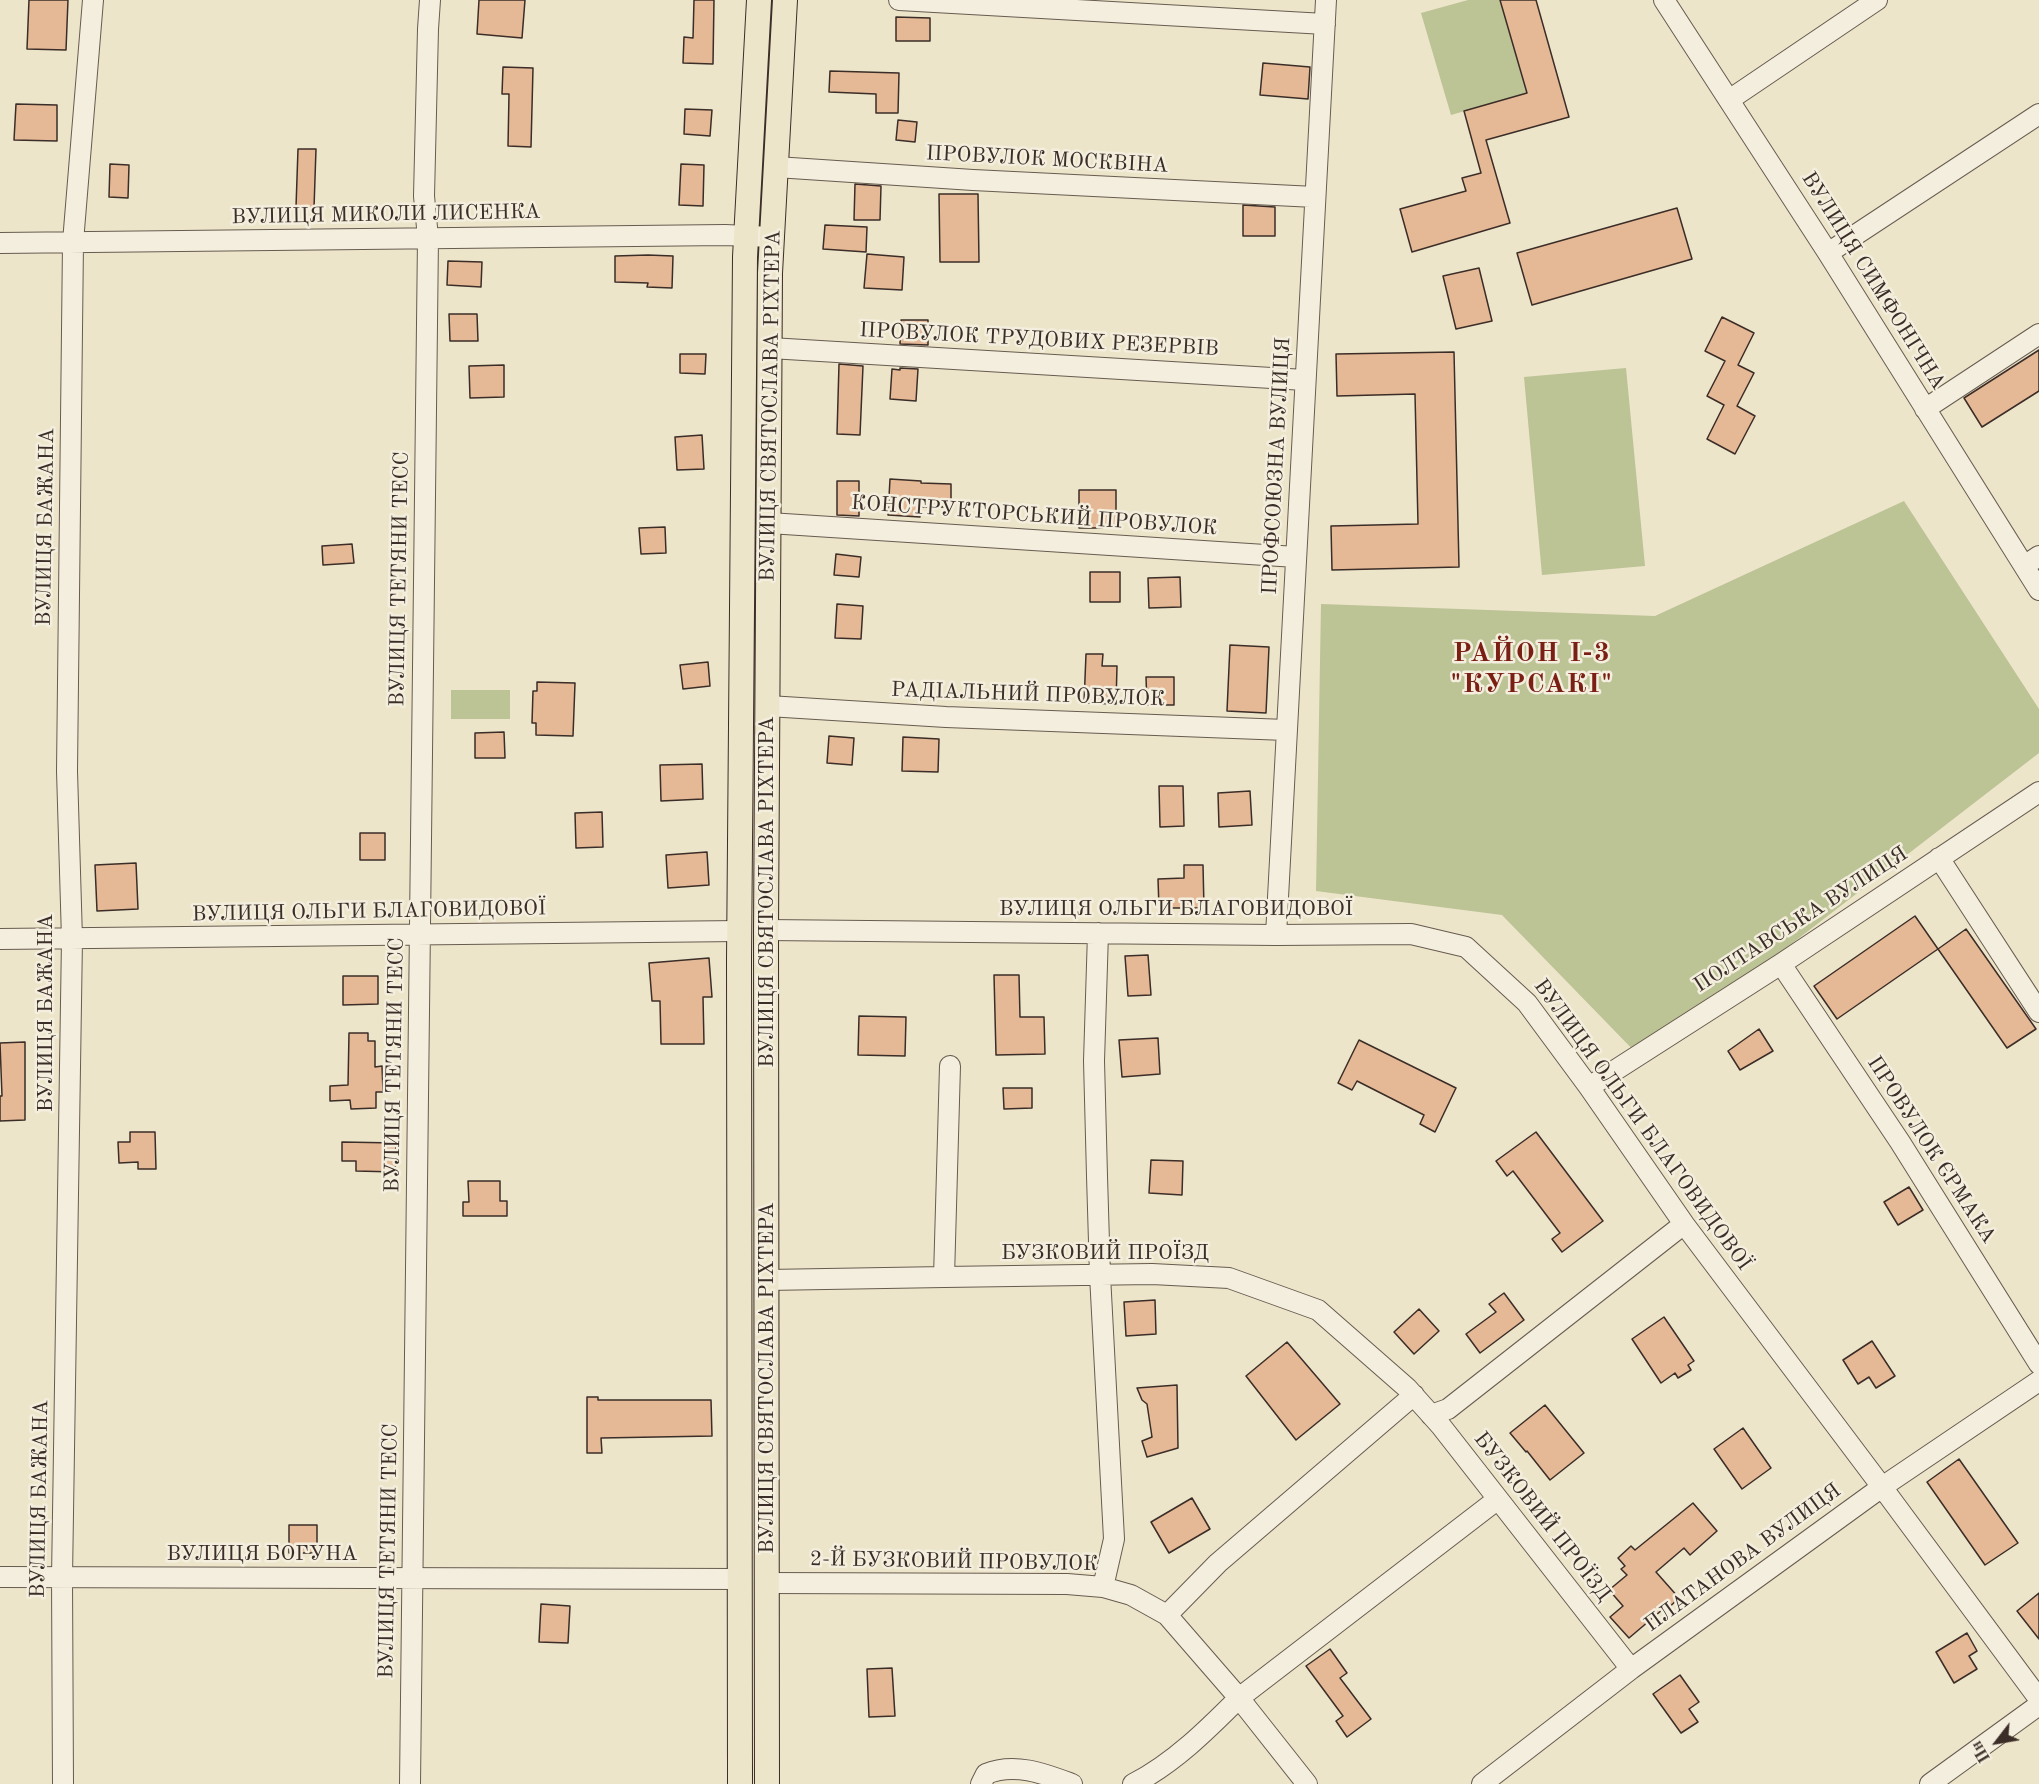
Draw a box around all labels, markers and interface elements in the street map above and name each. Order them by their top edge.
street label: ПРОВУЛОК МОСКВІНА [925,141,1169,179]
street label: ВУЛИЦЯ СИМФОНІЧНА [1796,167,1950,395]
street label: ВУЛИЦЯ МИКОЛИ ЛИСЕНКА [231,200,541,230]
street label: ВУЛИЦЯ СВЯТОСЛАВА РІХТЕРА [755,230,787,582]
street label: ПРОВУЛОК ТРУДОВИХ РЕЗЕРВІВ [859,318,1219,362]
street label: ПРОФСОЮЗНА ВУЛИЦЯ [1258,337,1296,595]
street label: ВУЛИЦЯ БАЖАНА [32,428,60,626]
street label: ВУЛИЦЯ ТЕТЯНИ ТЕСС [385,451,415,707]
street label: КОНСТРУКТОРСЬКИЙ ПРОВУЛОК [850,491,1218,541]
district label: РАЙОН І-3 "КУРСАКІ" [1451,638,1613,701]
street label: РАДІАЛЬНИЙ ПРОВУЛОК [890,678,1166,712]
street label: ВУЛИЦЯ СВЯТОСЛАВА РІХТЕРА [754,716,780,1068]
street label: ПОЛТАВСЬКА ВУЛИЦЯ [1689,841,1913,999]
street label: ВУЛИЦЯ ОЛЬГИ БЛАГОВИДОВОЇ [192,896,546,928]
street label: ВУЛИЦЯ ОЛЬГИ БЛАГОВИДОВОЇ [999,896,1353,922]
street label: ВУЛИЦЯ БАЖАНА [33,914,59,1112]
street label: ВУЛИЦЯ ТЕТЯНИ ТЕСС [380,937,410,1193]
street label: ВУЛИЦЯ ОЛЬГИ БЛАГОВИДОВОЇ [1528,974,1756,1276]
street label: ПРОВУЛОК ЄРМАКА [1861,1052,2001,1248]
street label: ВУЛИЦЯ СВЯТОСЛАВА РІХТЕРА [754,1202,780,1554]
street label: БУЗКОВИЙ ПРОЇЗД [1001,1240,1209,1266]
street label: ВУЛИЦЯ БАЖАНА [26,1400,54,1598]
street label: ВУЛИЦЯ ТЕТЯНИ ТЕСС [374,1423,404,1679]
street label: БУЗКОВИЙ ПРОЇЗД [1468,1427,1616,1607]
street label: ПЛАТАНОВА ВУЛИЦЯ [1640,1478,1846,1638]
street label: ВУЛИЦЯ БОГУНА [166,1541,358,1567]
street label: 2-Й БУЗКОВИЙ ПРОВУЛОК [810,1547,1098,1577]
north arrow [1967,1712,2027,1772]
text: Пн [1969,1738,1994,1765]

